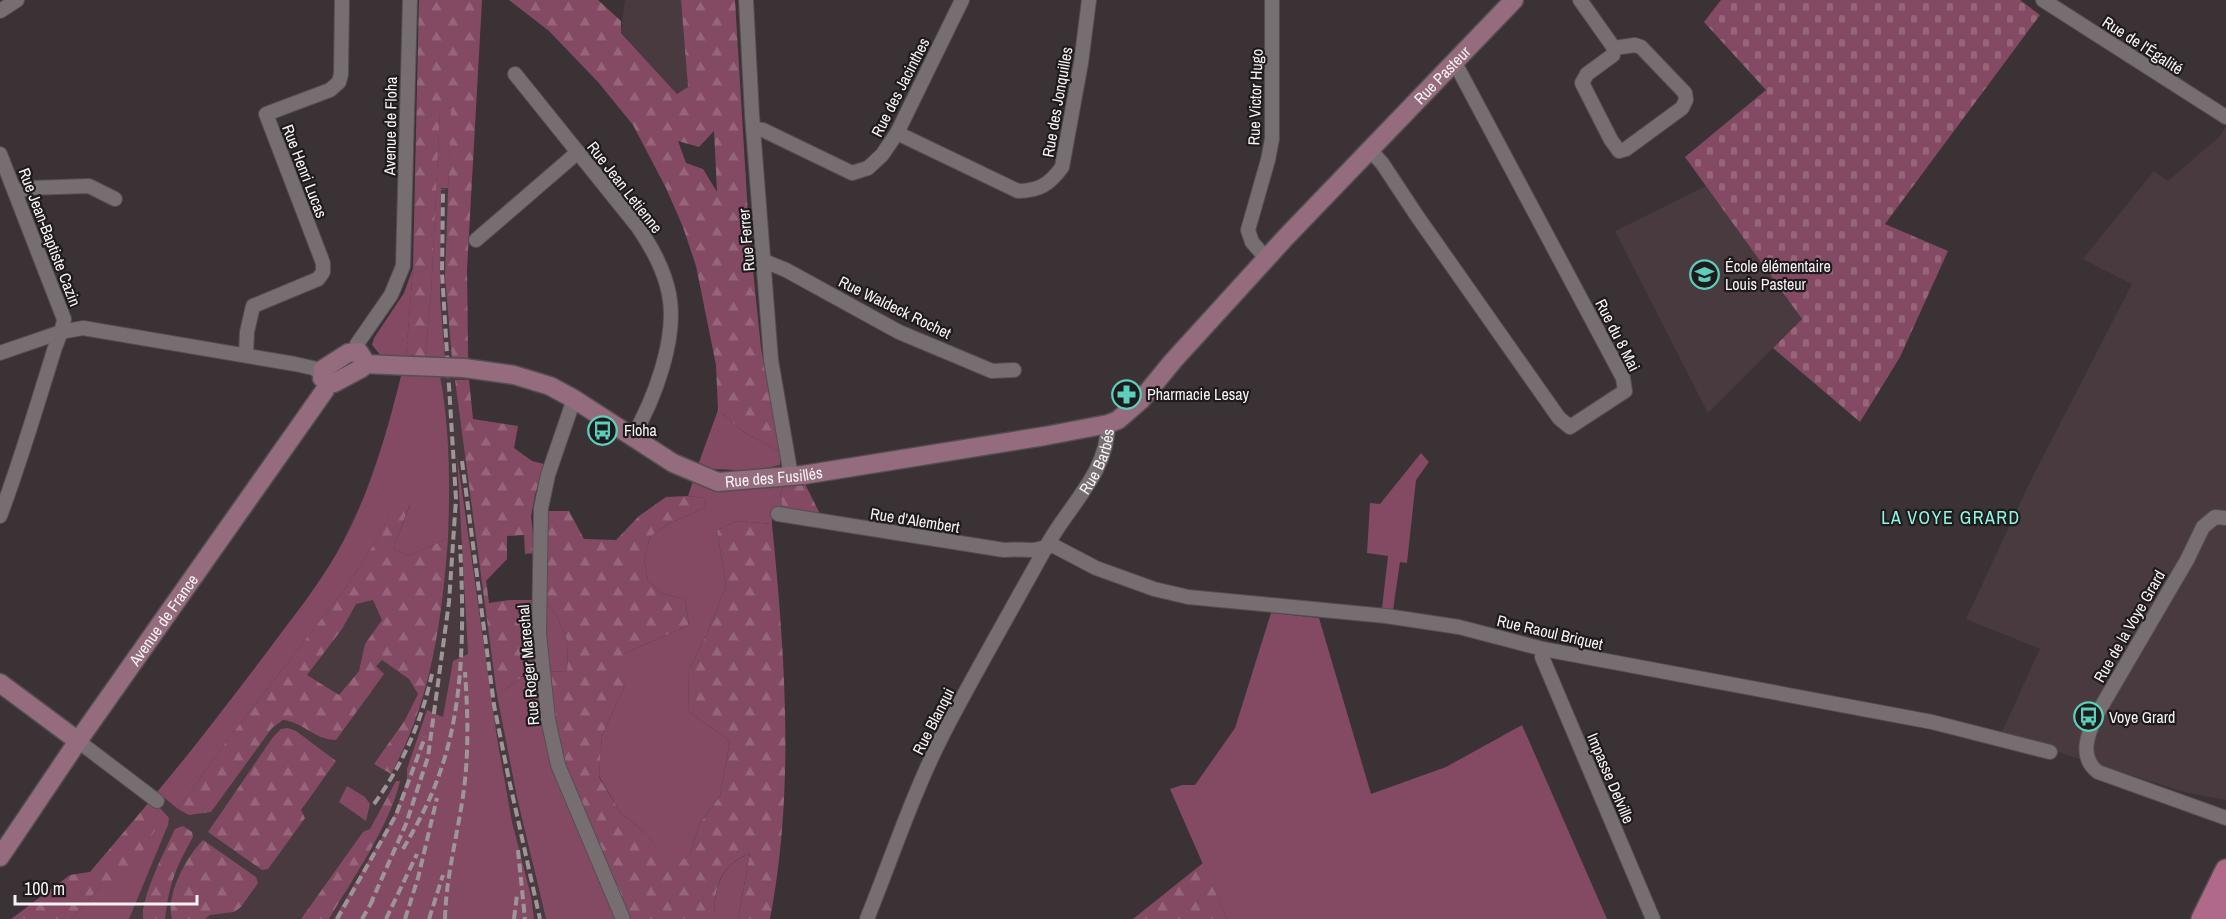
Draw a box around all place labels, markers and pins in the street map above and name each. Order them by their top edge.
place label: École élémentaire Louis Pasteur [1725,255,1831,295]
school or university icon: École élémentaire Louis Pasteur [1688,259,1720,291]
pharmacy icon: Pharmacie Lesay [1110,378,1142,410]
place label: Pharmacie Lesay [1147,383,1250,405]
bus stop icon: Floha [587,414,619,446]
place label: Floha [624,419,658,441]
bus stop icon: Voye Grard [2072,701,2104,733]
place label: Voye Grard [2109,706,2175,728]

